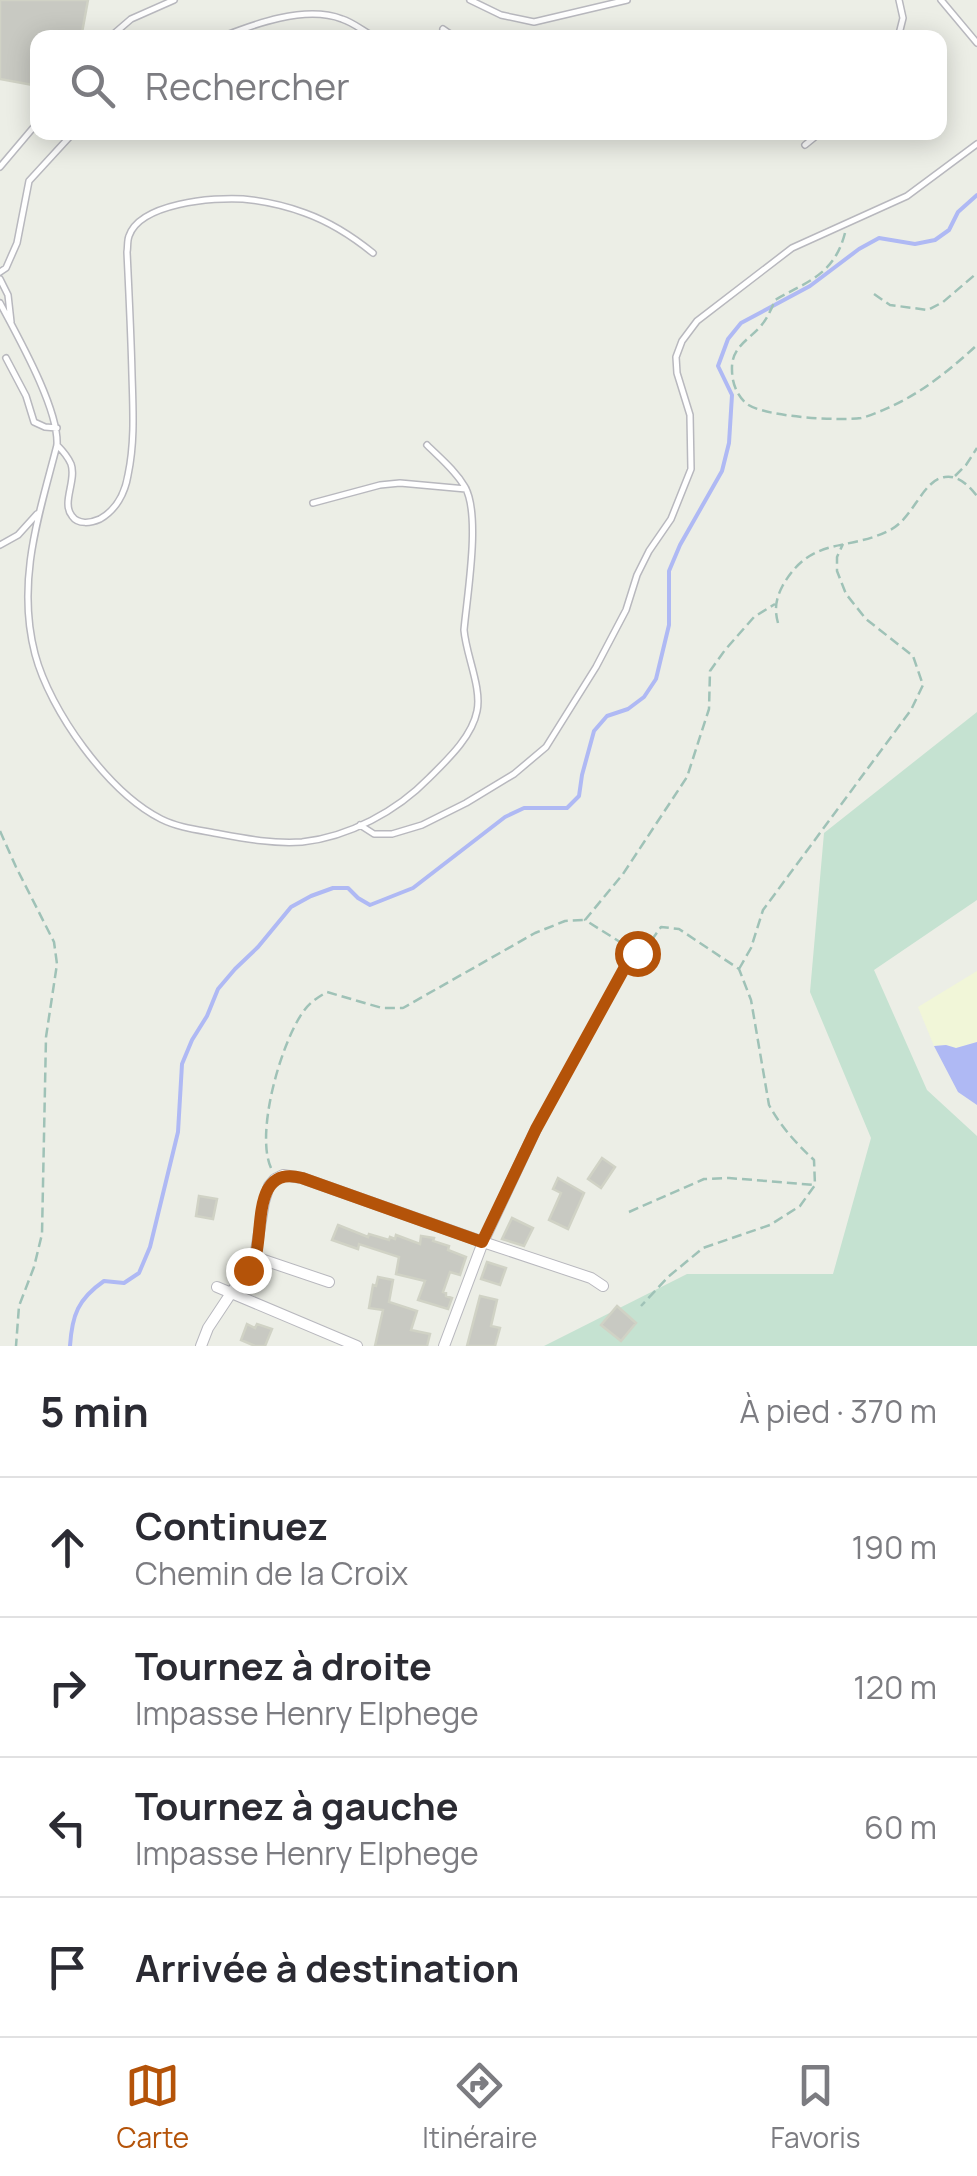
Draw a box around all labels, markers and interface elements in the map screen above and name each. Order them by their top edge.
search box [30,30,947,140]
icon: search [65,58,120,113]
text: Rechercher [145,59,350,111]
route start [615,931,661,977]
route end [226,1248,272,1294]
text: 5 min [40,1382,149,1440]
text: À pied · 370 m [739,1389,937,1433]
text: Continuez [135,1499,328,1551]
icon: ahead [40,1520,95,1575]
text: 190 m [852,1525,937,1569]
text: Chemin de la Croix [135,1551,408,1595]
text: Tournez à droite [135,1639,432,1691]
icon: right [40,1660,95,1715]
text: 120 m [853,1665,937,1709]
text: Impasse Henry Elphege [135,1691,479,1735]
text: Tournez à gauche [135,1779,459,1831]
icon: left [40,1800,95,1855]
text: 60 m [864,1805,937,1849]
text: Impasse Henry Elphege [135,1831,479,1875]
icon: arrive [40,1940,95,1995]
text: Arrivée à destination [135,1941,519,1993]
tab: Carte [117,2058,189,2156]
tab: Itinéraire [422,2058,537,2156]
tab: Favoris [770,2058,860,2156]

